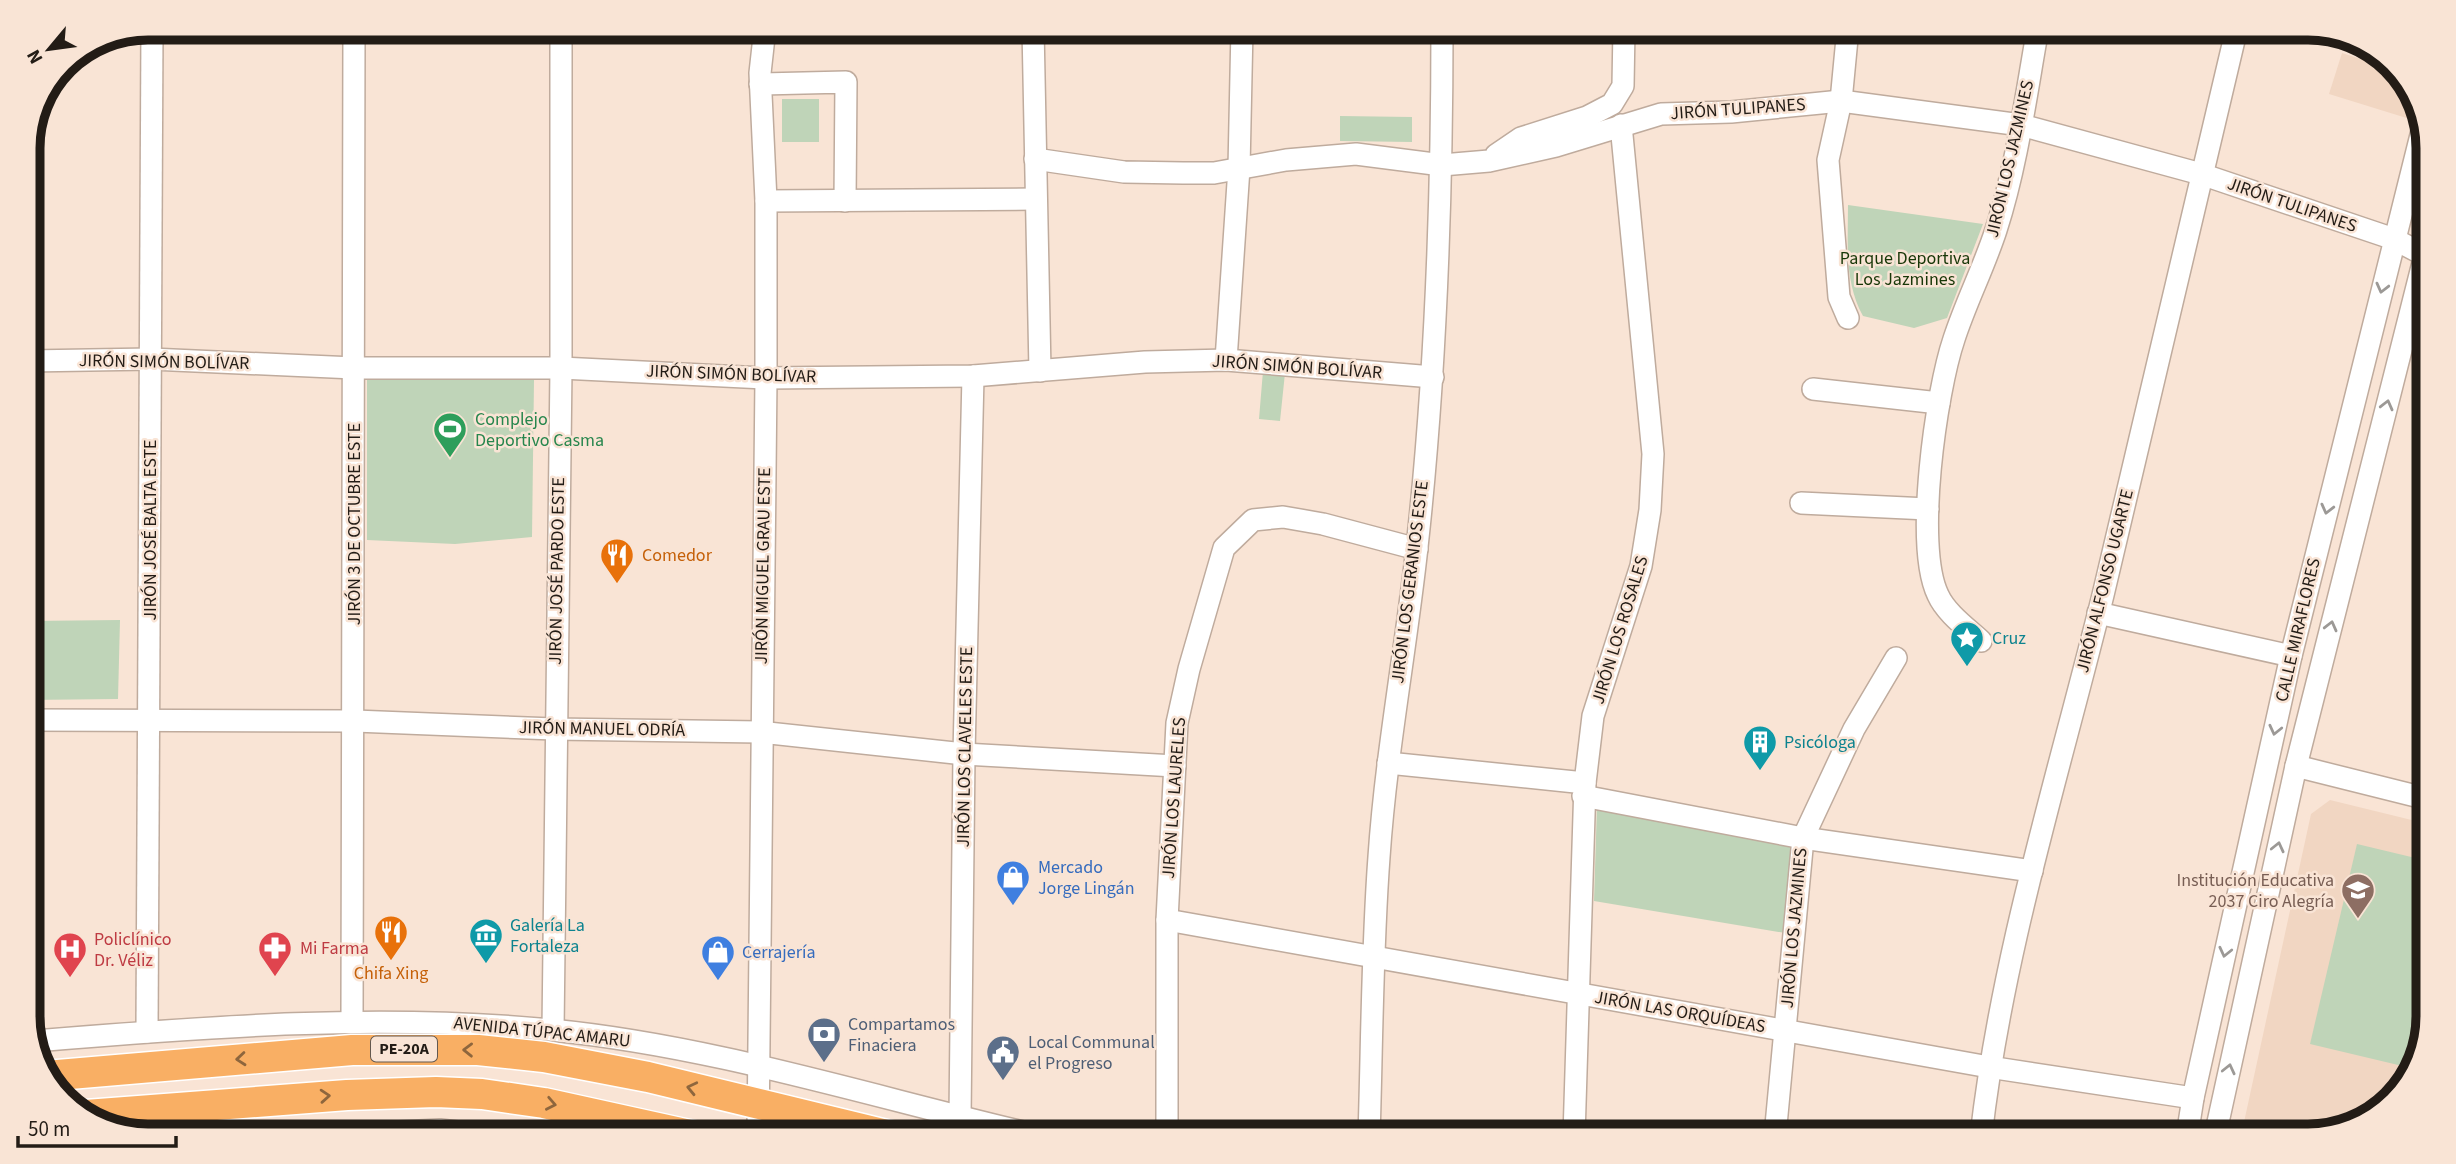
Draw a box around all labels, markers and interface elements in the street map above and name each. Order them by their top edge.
north arrow [14,14,84,84]
text: N [21,44,50,69]
street label: JIRÓN LOS JAZMINES [1980,78,2040,240]
street label: JIRÓN TULIPANES [1670,92,1806,126]
street label: JIRÓN TULIPANES [2224,171,2360,239]
park label: Parque Deportiva Los Jazmines [1840,246,1970,292]
one-way arrow [2376,282,2390,294]
street label: JIRÓN SIMÓN BOLÍVAR [79,348,249,376]
street label: JIRÓN SIMÓN BOLÍVAR [1211,349,1383,385]
street label: JIRÓN SIMÓN BOLÍVAR [645,359,817,389]
one-way arrow [2379,399,2393,411]
place label: Complejo Deportivo Casma [475,407,604,453]
sports icon: Complejo Deportivo Casma [431,410,469,459]
street label: JIRÓN 3 DE OCTUBRE ESTE [342,423,367,625]
street label: JIRÓN JOSÉ BALTA ESTE [138,439,163,621]
street label: JIRÓN MIGUEL GRAU ESTE [749,467,777,665]
street label: JIRÓN JOSÉ PARDO ESTE [543,477,571,665]
street label: JIRÓN LOS GERANIOS ESTE [1385,479,1435,685]
street label: JIRÓN ALFONSO UGARTE [2070,487,2140,675]
one-way arrow [2321,503,2335,515]
restaurant icon: Comedor [598,536,636,585]
place label: Comedor [642,543,713,568]
street label: JIRÓN LOS ROSALES [1586,553,1654,707]
street label: CALLE MIRAFLORES [2269,556,2327,704]
place icon: Cruz [1948,619,1986,668]
one-way arrow [2323,620,2337,632]
place label: Cruz [1992,626,2026,651]
street label: JIRÓN LOS CLAVELES ESTE [951,646,979,848]
street label: JIRÓN MANUEL ODRÍA [519,715,686,743]
street label: JIRÓN LOS LAURELES [1156,716,1192,880]
building icon: Psicóloga [1741,723,1779,772]
one-way arrow [2268,724,2283,736]
place label: Psicóloga [1784,730,1856,755]
one-way arrow [2270,841,2284,853]
street label: JIRÓN LOS JAZMINES [1775,847,1813,1009]
place label: Mercado Jorge Lingán [1038,855,1135,901]
shop icon: Mercado Jorge Lingán [994,858,1032,907]
place label: Institución Educativa 2037 Ciro Alegría [2176,868,2334,914]
school or university icon: Institución Educativa 2037 Ciro Alegría [2339,871,2377,920]
restaurant icon: Chifa Xing [372,913,410,962]
place label: Galería La Fortaleza [510,913,585,959]
museum icon: Galería La Fortaleza [467,916,505,965]
place label: Policlínico Dr. Véliz [94,927,172,973]
pharmacy icon: Mi Farma [256,929,294,978]
hospital icon: Policlínico Dr. Véliz [51,930,89,979]
shop icon: Cerrajería [699,933,737,982]
place label: Mi Farma [300,936,369,961]
place label: Cerrajería [742,940,815,965]
one-way arrow [2219,946,2234,958]
place label: Chifa Xing [354,961,428,986]
street label: JIRÓN LAS ORQUÍDEAS [1593,985,1767,1039]
street label: AVENIDA TÚPAC AMARU [452,1010,632,1054]
place label: Compartamos Finaciera [848,1012,955,1058]
bank icon: Compartamos Finaciera [805,1015,843,1064]
place label: Local Communal el Progreso [1028,1030,1155,1076]
public building icon: Local Communal el Progreso [984,1033,1022,1082]
road number: PE-20A [371,1036,437,1062]
one-way arrow [462,1042,473,1058]
one-way arrow [235,1051,246,1066]
one-way arrow [2220,1063,2235,1075]
one-way arrow [686,1082,698,1096]
one-way arrow [319,1089,330,1104]
one-way arrow [545,1096,557,1111]
scale bar [18,1104,175,1148]
text: 50 m [28,1114,70,1144]

